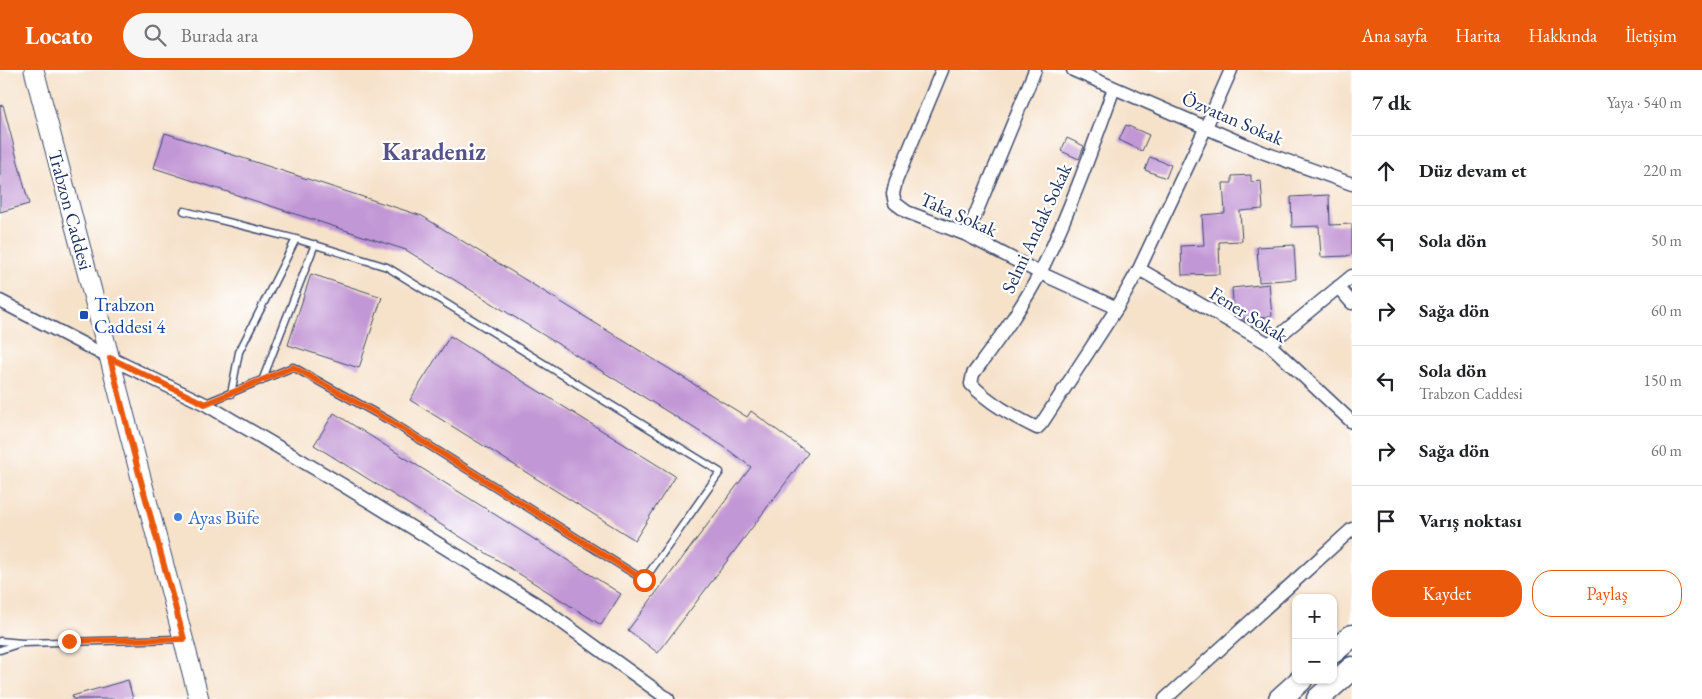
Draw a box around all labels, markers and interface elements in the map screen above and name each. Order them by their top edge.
search box [123,13,473,58]
text: Locato [25,20,93,51]
icon: search [141,21,169,49]
text: Burada ara [181,23,258,48]
text: Ana sayfa [1361,24,1427,47]
text: Harita [1455,24,1500,47]
text: Hakkında [1528,24,1597,47]
text: İletişim [1625,24,1677,47]
street label: Özvatan Sokak [1178,86,1288,151]
text: 7 dk [1372,89,1411,116]
text: Yaya · 540 m [1607,92,1682,113]
district label: Karadeniz [382,136,486,167]
street label: Trabzon Caddesi [43,147,99,273]
icon: ahead [1372,157,1400,185]
street label: Selmi Andak Sokak [995,158,1078,297]
text: Düz devam et [1419,158,1527,183]
text: 220 m [1643,160,1682,181]
street label: Taka Sokak [916,186,1002,243]
icon: left [1372,227,1400,255]
text: Sola dön [1419,228,1487,253]
text: 50 m [1651,230,1682,251]
street label: Fener Sokak [1205,281,1293,349]
place label: Trabzon Caddesi 4 [94,292,166,339]
icon: right [1372,297,1400,325]
text: Sağa dön [1419,298,1490,323]
text: 60 m [1651,300,1682,321]
marker: Trabzon Caddesi 4 [78,309,90,321]
text: Sola dön [1419,358,1487,383]
icon: left [1372,367,1400,395]
text: 150 m [1643,370,1682,391]
text: Trabzon Caddesi [1419,383,1523,404]
icon: right [1372,437,1400,465]
text: Sağa dön [1419,438,1490,463]
text: 60 m [1651,440,1682,461]
place label: Ayas Büfe [187,505,260,530]
icon: arrive [1372,507,1400,535]
text: Varış noktası [1419,508,1522,533]
marker: Ayas Büfe [172,511,184,523]
route start [633,569,656,592]
button: Kaydet [1372,570,1522,617]
button: Paylaş [1532,570,1682,617]
map controls [1292,594,1337,684]
button: + [1292,594,1337,639]
route end [58,630,81,653]
button: − [1292,639,1337,684]

